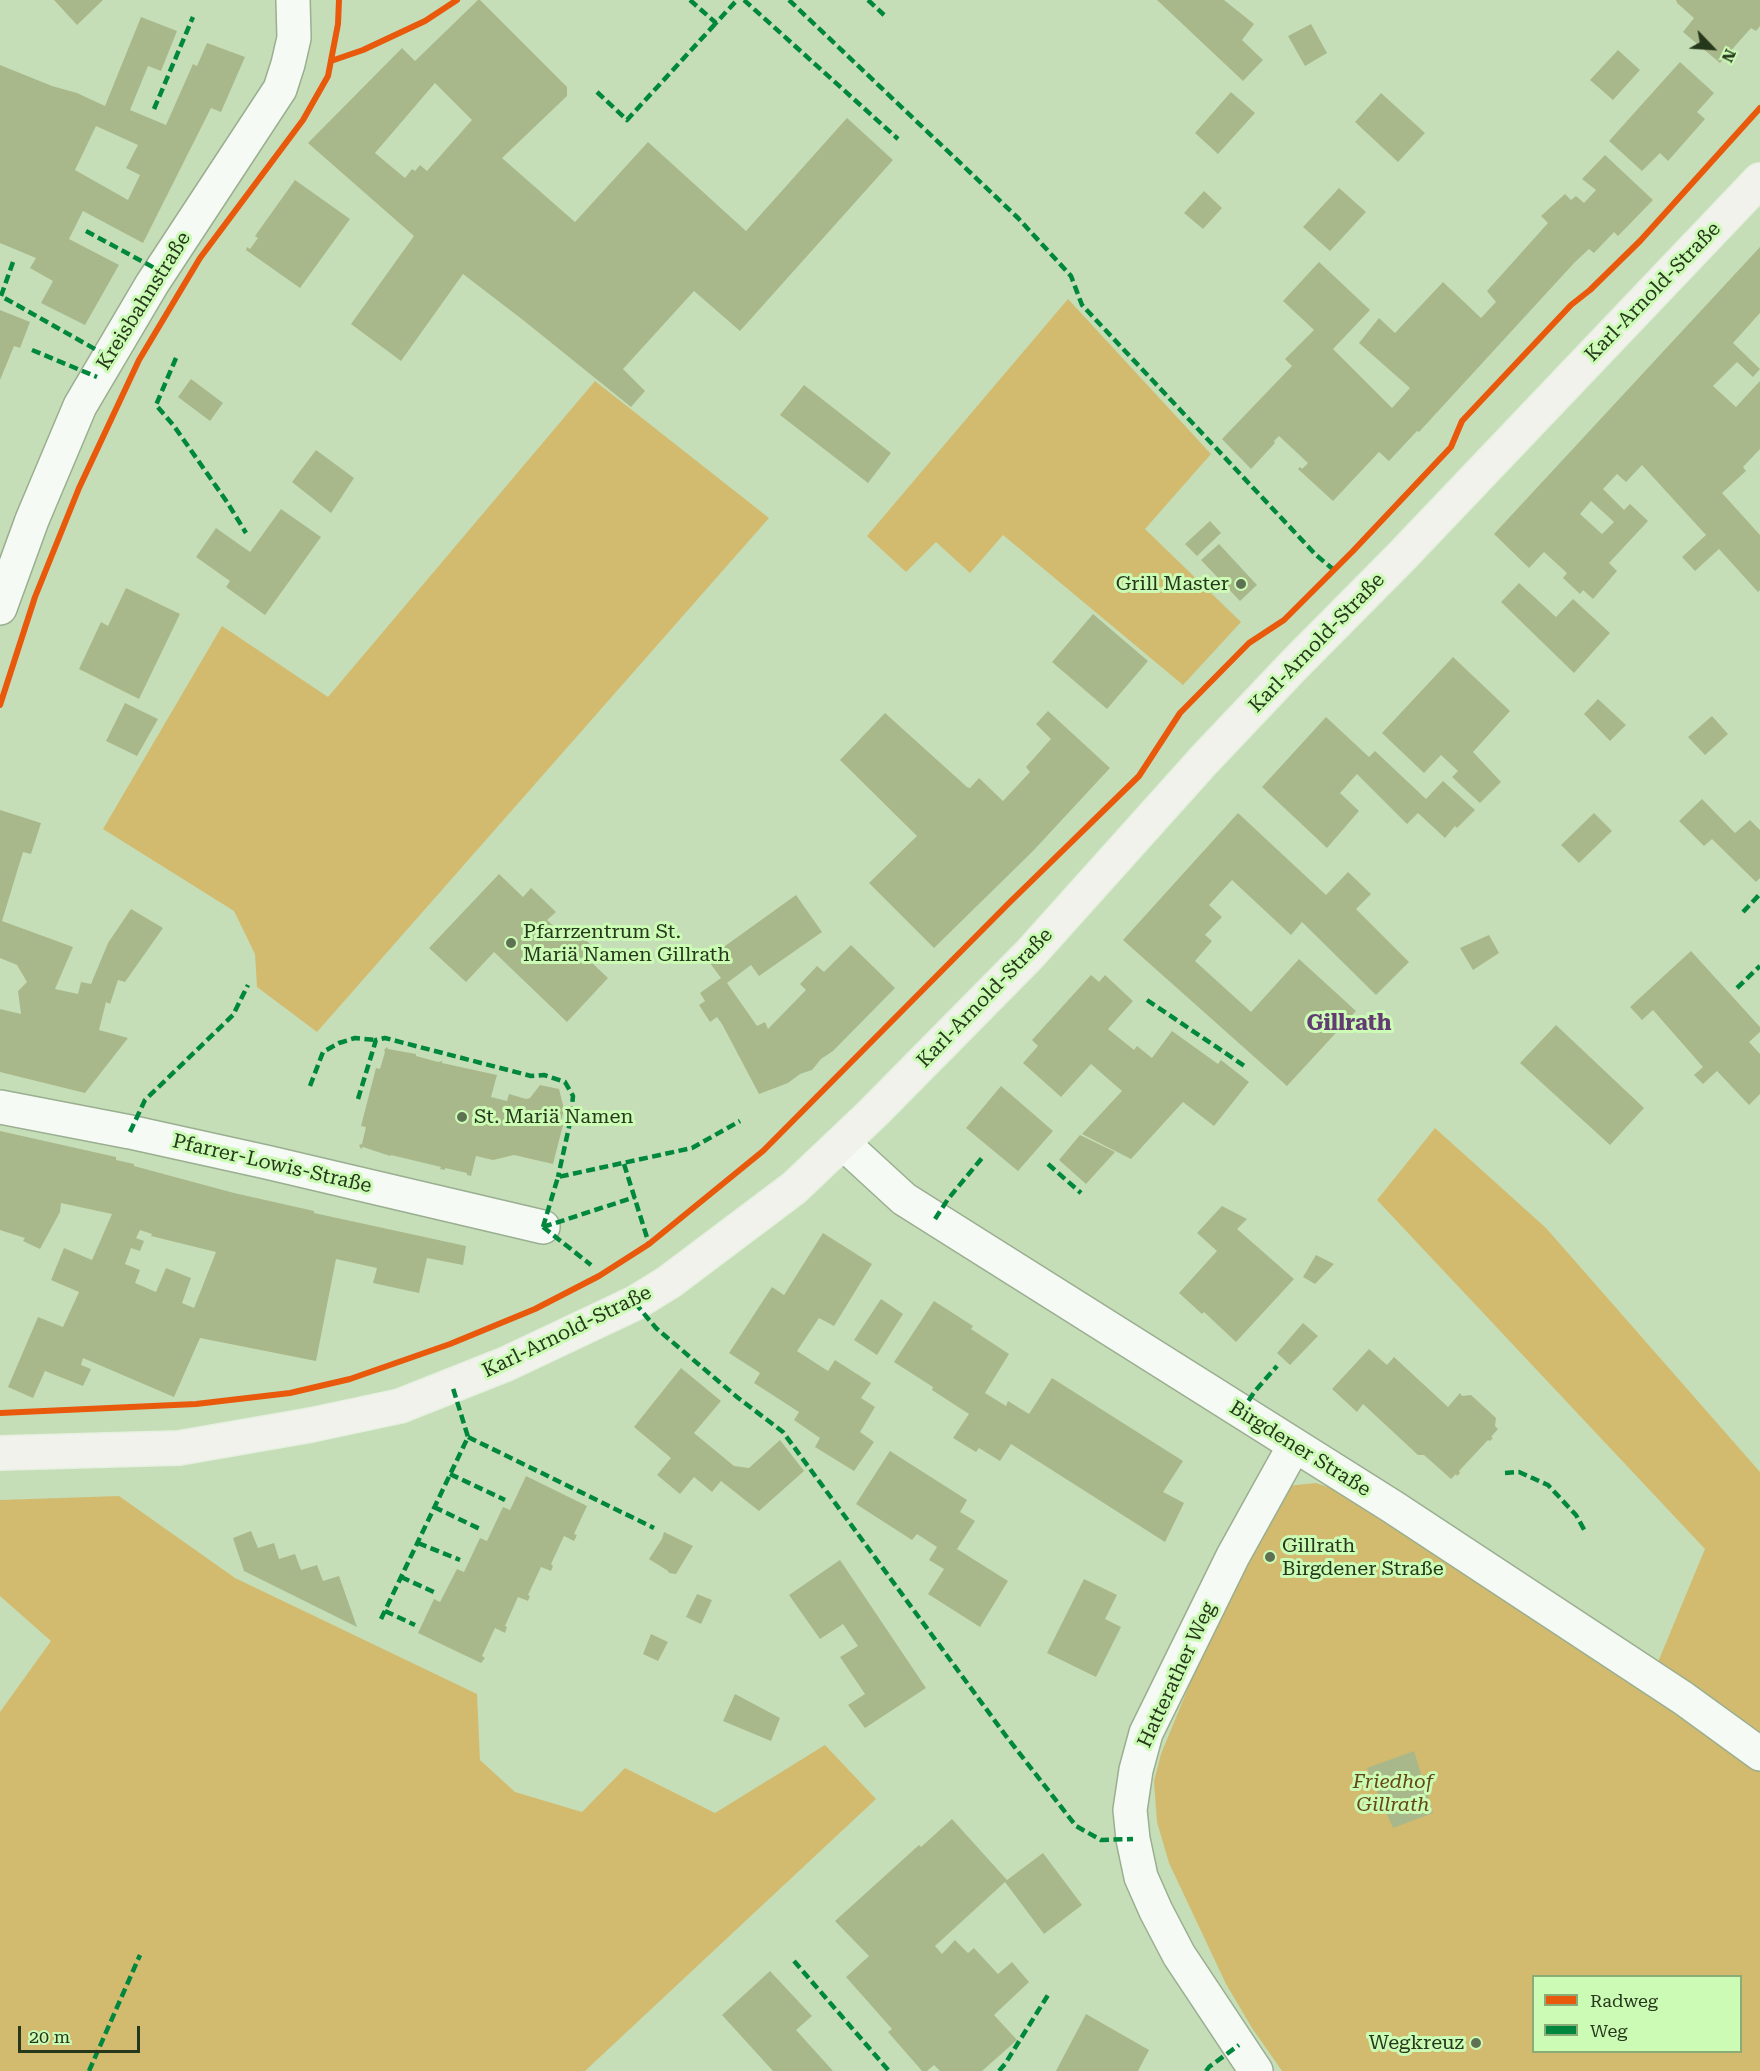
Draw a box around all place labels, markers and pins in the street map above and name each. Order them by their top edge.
place label: Grill Master [1116,572,1229,596]
marker: Grill Master [1234,577,1248,591]
place label: Pfarrzentrum St. Mariä Namen Gillrath [523,920,730,967]
marker: Pfarrzentrum St. Mariä Namen Gillrath [504,936,518,950]
place label: St. Mariä Namen [474,1105,633,1129]
marker: St. Mariä Namen [455,1110,469,1124]
place label: Gillrath Birgdener Straße [1282,1534,1444,1581]
marker: Gillrath Birgdener Straße [1263,1550,1277,1564]
place label: Wegkreuz [1369,2031,1464,2055]
marker: Wegkreuz [1469,2036,1483,2050]

